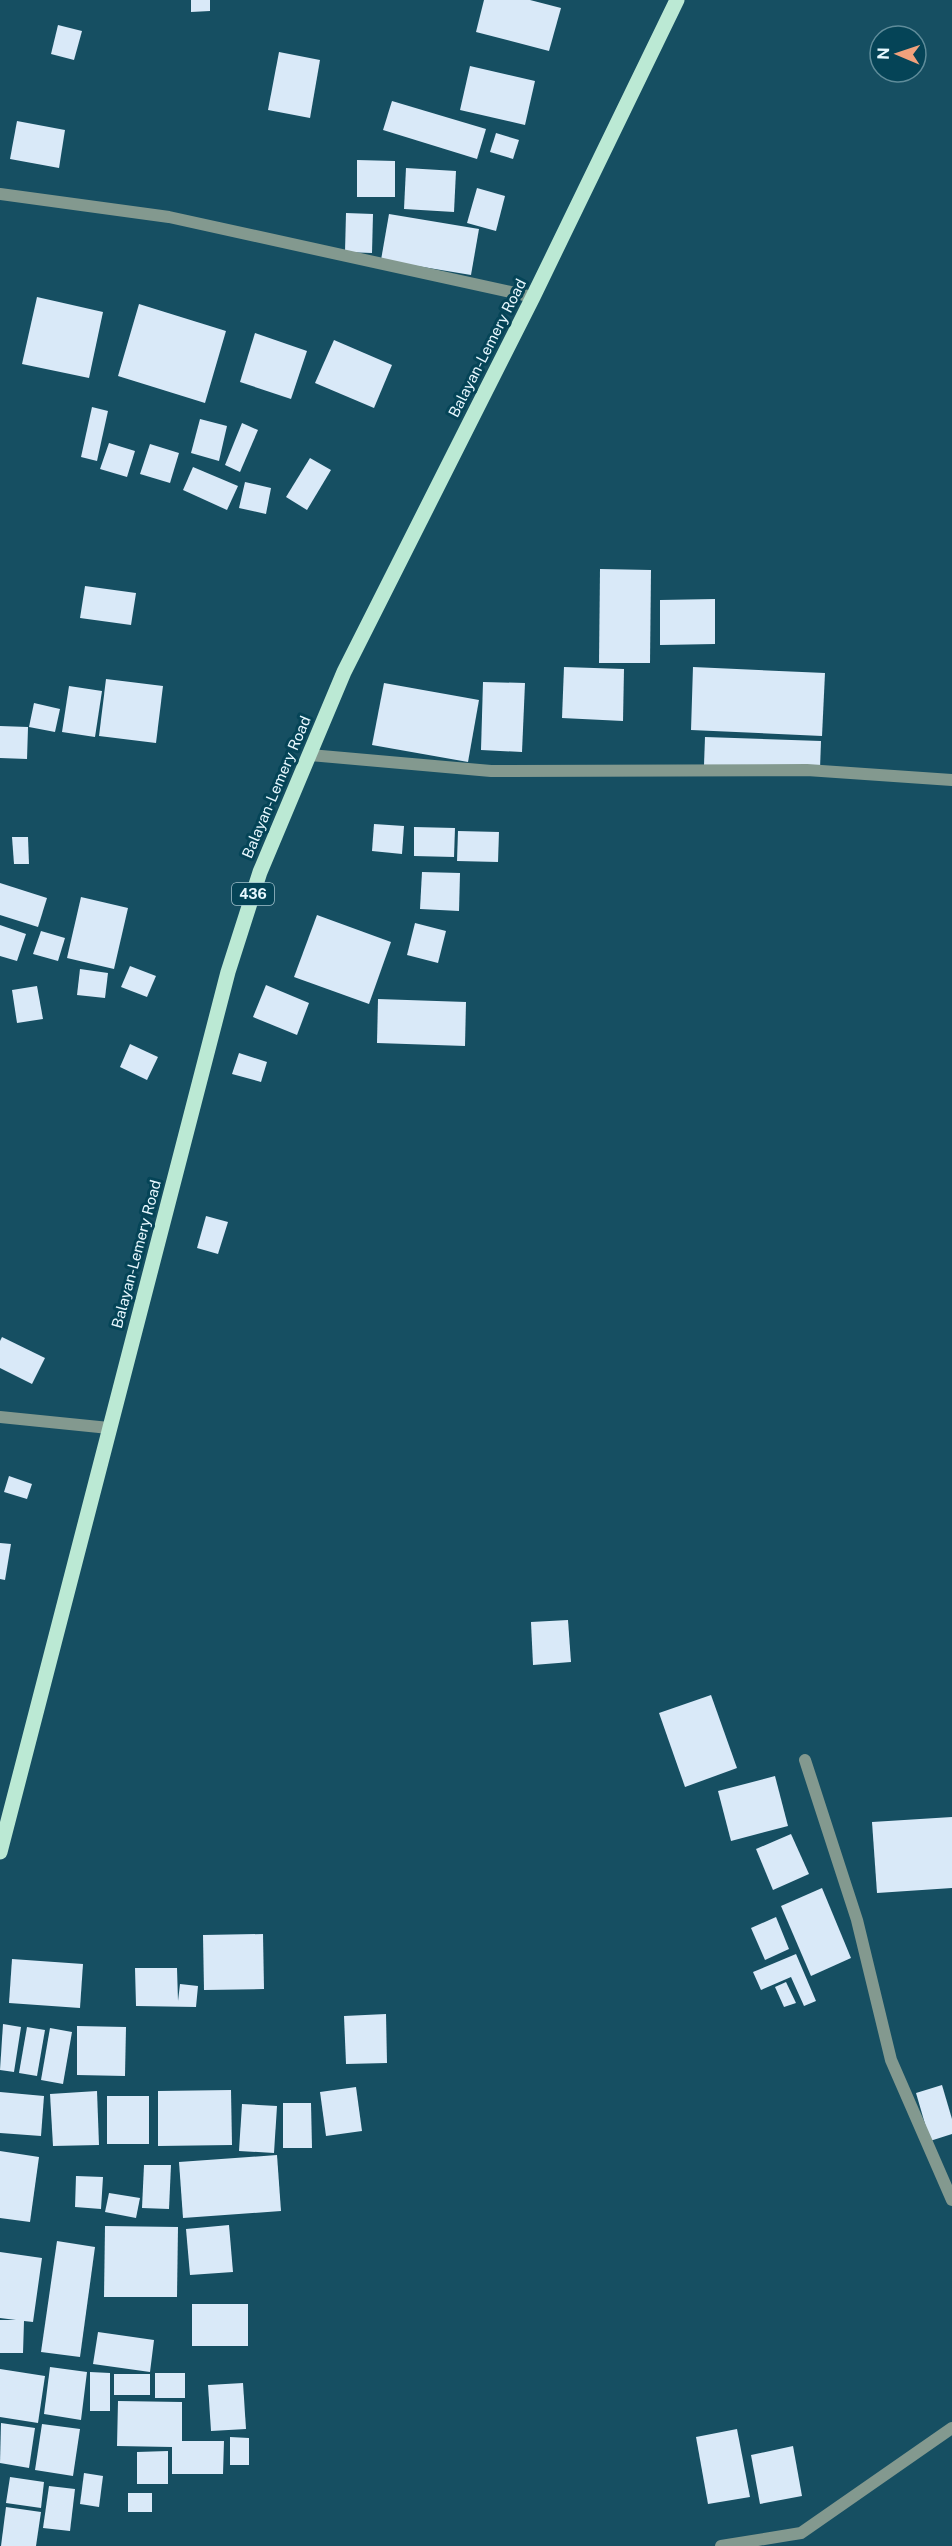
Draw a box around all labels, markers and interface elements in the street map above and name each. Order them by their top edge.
north arrow [868,24,928,84]
text: N [874,47,893,60]
street label: Balayan-Lemery Road [445,276,529,420]
street label: Balayan-Lemery Road [238,713,314,861]
road number: 436 [232,883,274,905]
street label: Balayan-Lemery Road [108,1178,164,1330]

